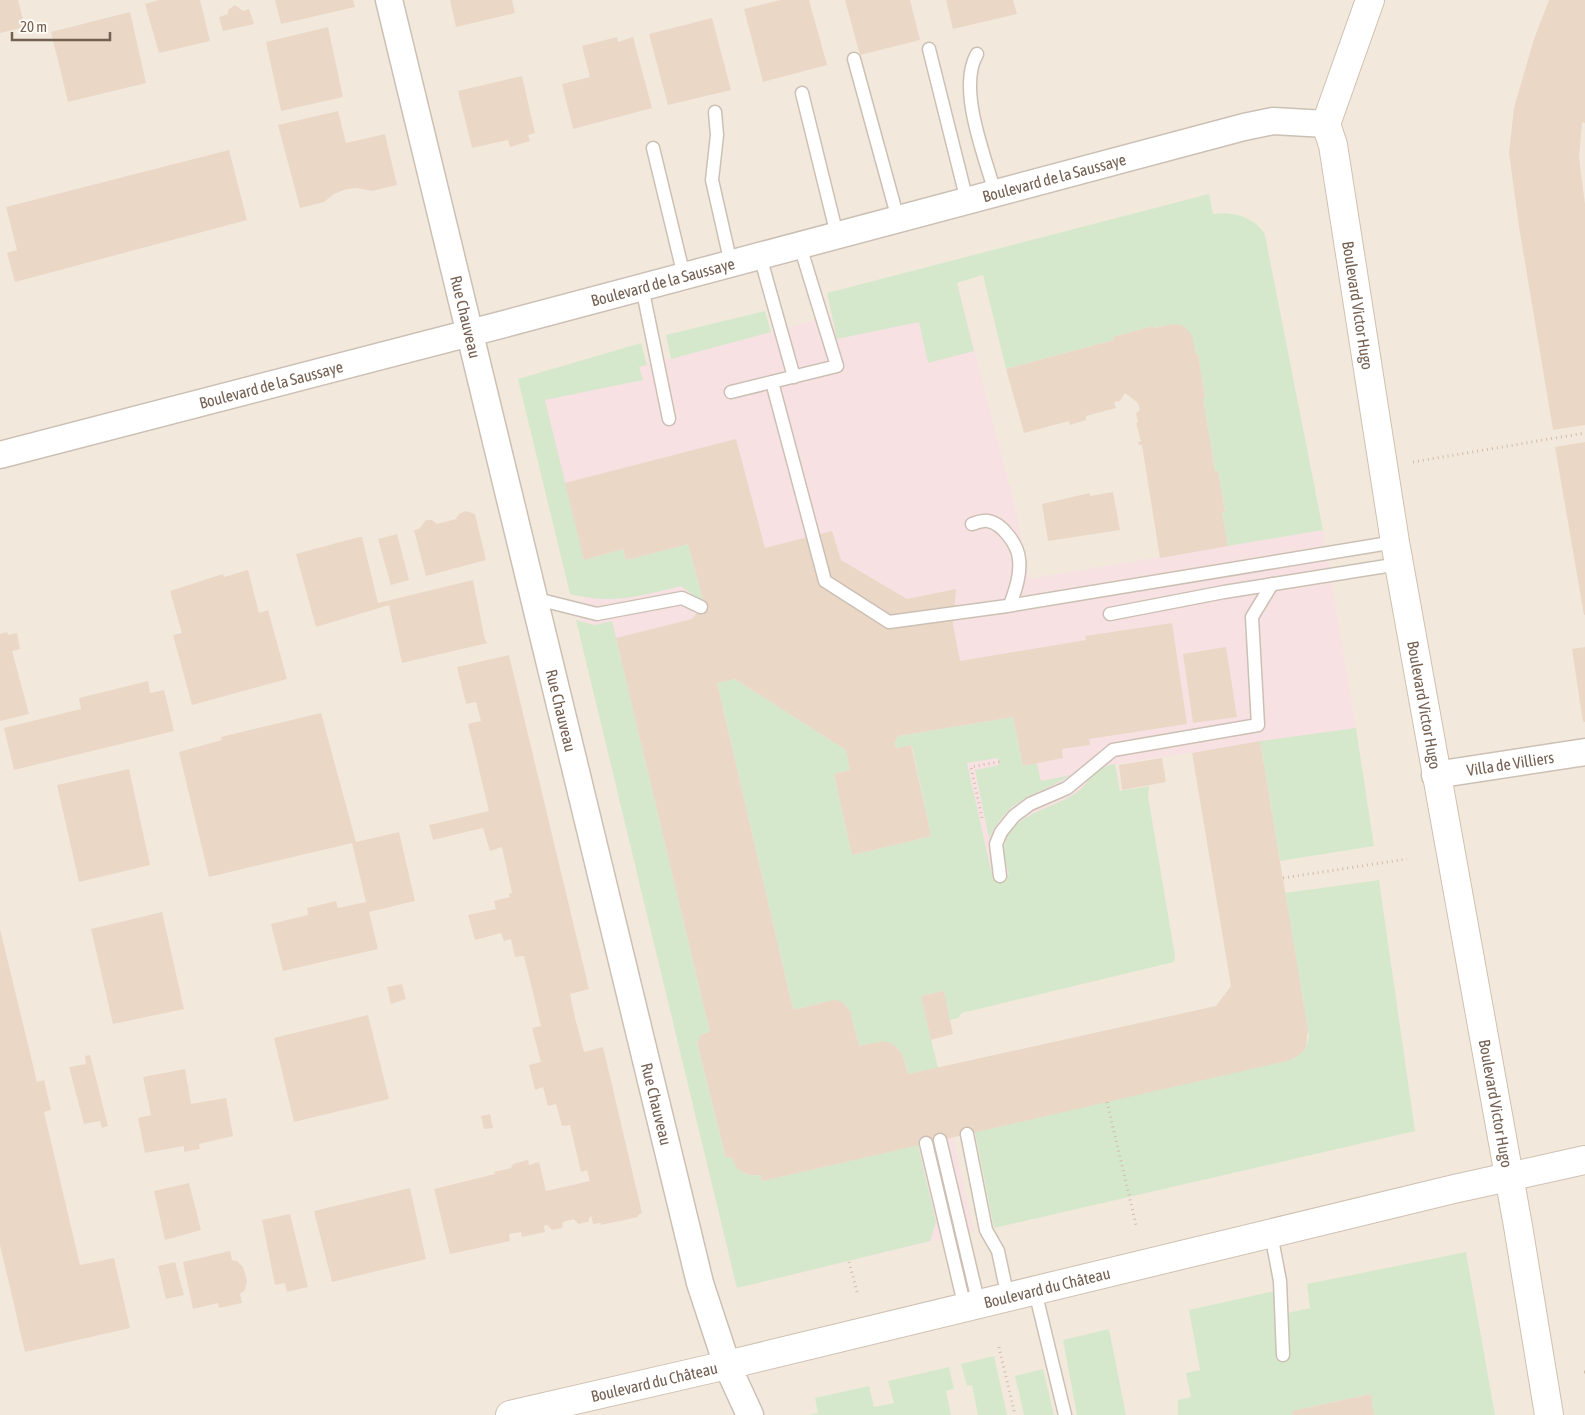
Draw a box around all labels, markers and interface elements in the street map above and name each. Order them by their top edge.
scale bar [12,10,110,42]
text: 20 m [20,18,47,35]
street label: Boulevard de la Saussaye [980,150,1128,205]
street label: Boulevard Victor Hugo [1339,240,1377,371]
street label: Boulevard de la Saussaye [589,254,736,310]
street label: Rue Chauveau [447,274,484,360]
street label: Boulevard de la Saussaye [197,357,345,412]
street label: Boulevard Victor Hugo [1404,639,1445,770]
street label: Rue Chauveau [543,667,580,753]
street label: Villa de Villiers [1465,748,1555,779]
street label: Boulevard Victor Hugo [1476,1038,1516,1169]
street label: Rue Chauveau [638,1061,675,1147]
street label: Boulevard du Château [982,1264,1112,1311]
street label: Boulevard du Château [589,1358,719,1405]

